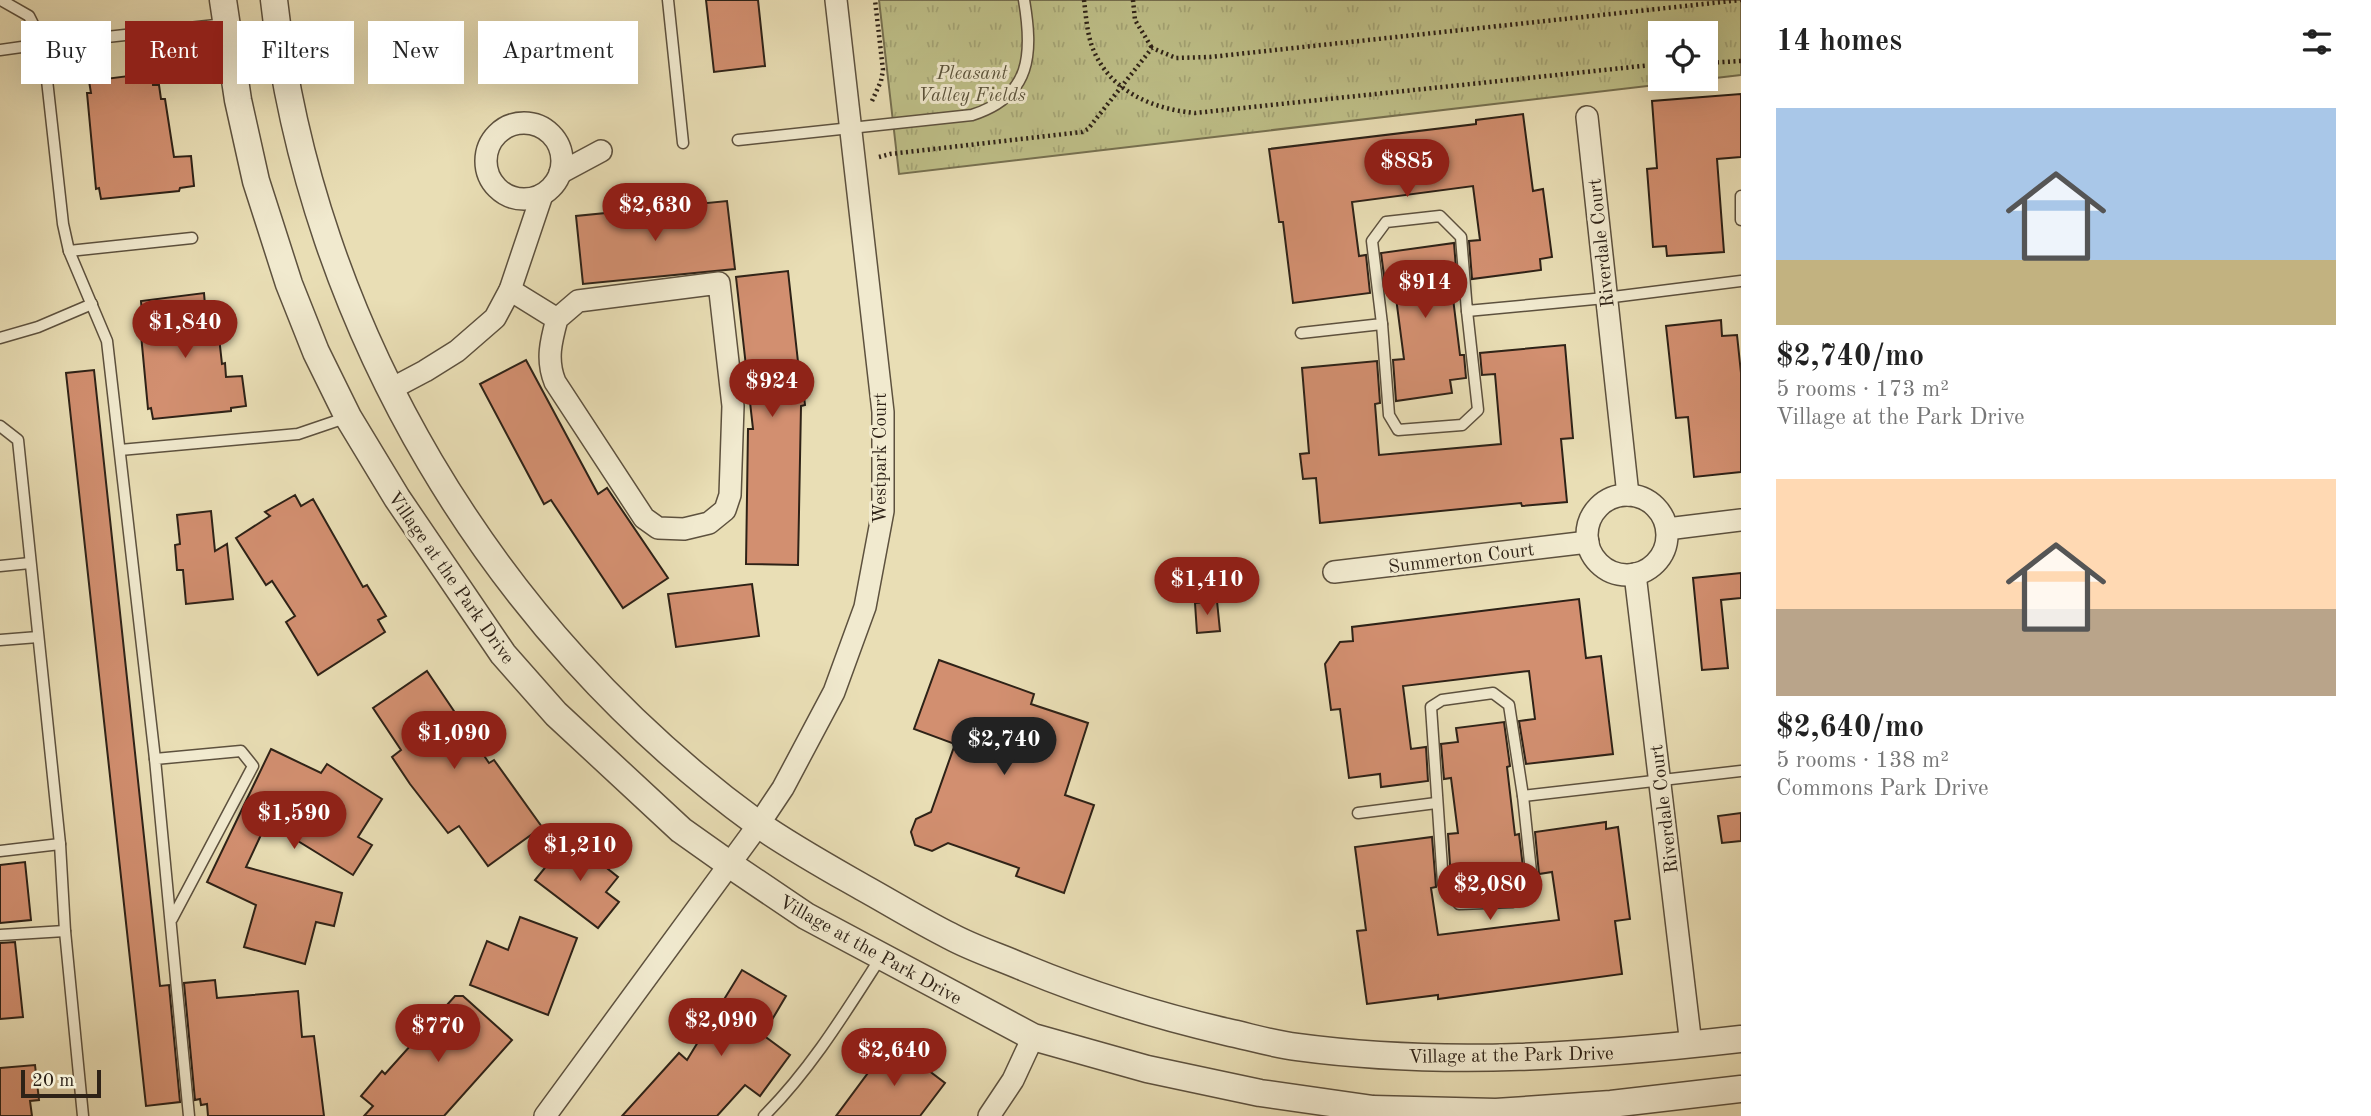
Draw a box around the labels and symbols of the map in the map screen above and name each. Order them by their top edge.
park label: Pleasant Valley Fields [918,65,1026,106]
pin: $885 [1366,140,1448,199]
street label: Riverdale Court [1586,177,1619,308]
pin: $2,630 [598,184,712,243]
pin: $914 [1384,260,1466,320]
pin: $1,840 [128,300,242,360]
pin: $924 [731,360,813,419]
street label: Westpark Court [872,392,891,524]
street label: Village at the Park Drive [383,489,517,668]
street label: Summerton Court [1387,541,1535,578]
pin: $1,410 [1150,558,1264,617]
pin: $1,090 [397,712,511,771]
pin: $2,740 [947,718,1061,777]
street label: Riverdale Court [1648,743,1683,874]
pin: $1,590 [237,792,351,851]
pin: $1,210 [523,824,637,883]
pin: $2,080 [1433,862,1547,922]
street label: Village at the Park Drive [775,893,964,1009]
pin: $2,090 [664,998,778,1058]
pin: $770 [397,1004,479,1064]
pin: $2,640 [837,1028,951,1088]
street label: Village at the Park Drive [1408,1045,1614,1068]
scale bar [21,1067,102,1099]

